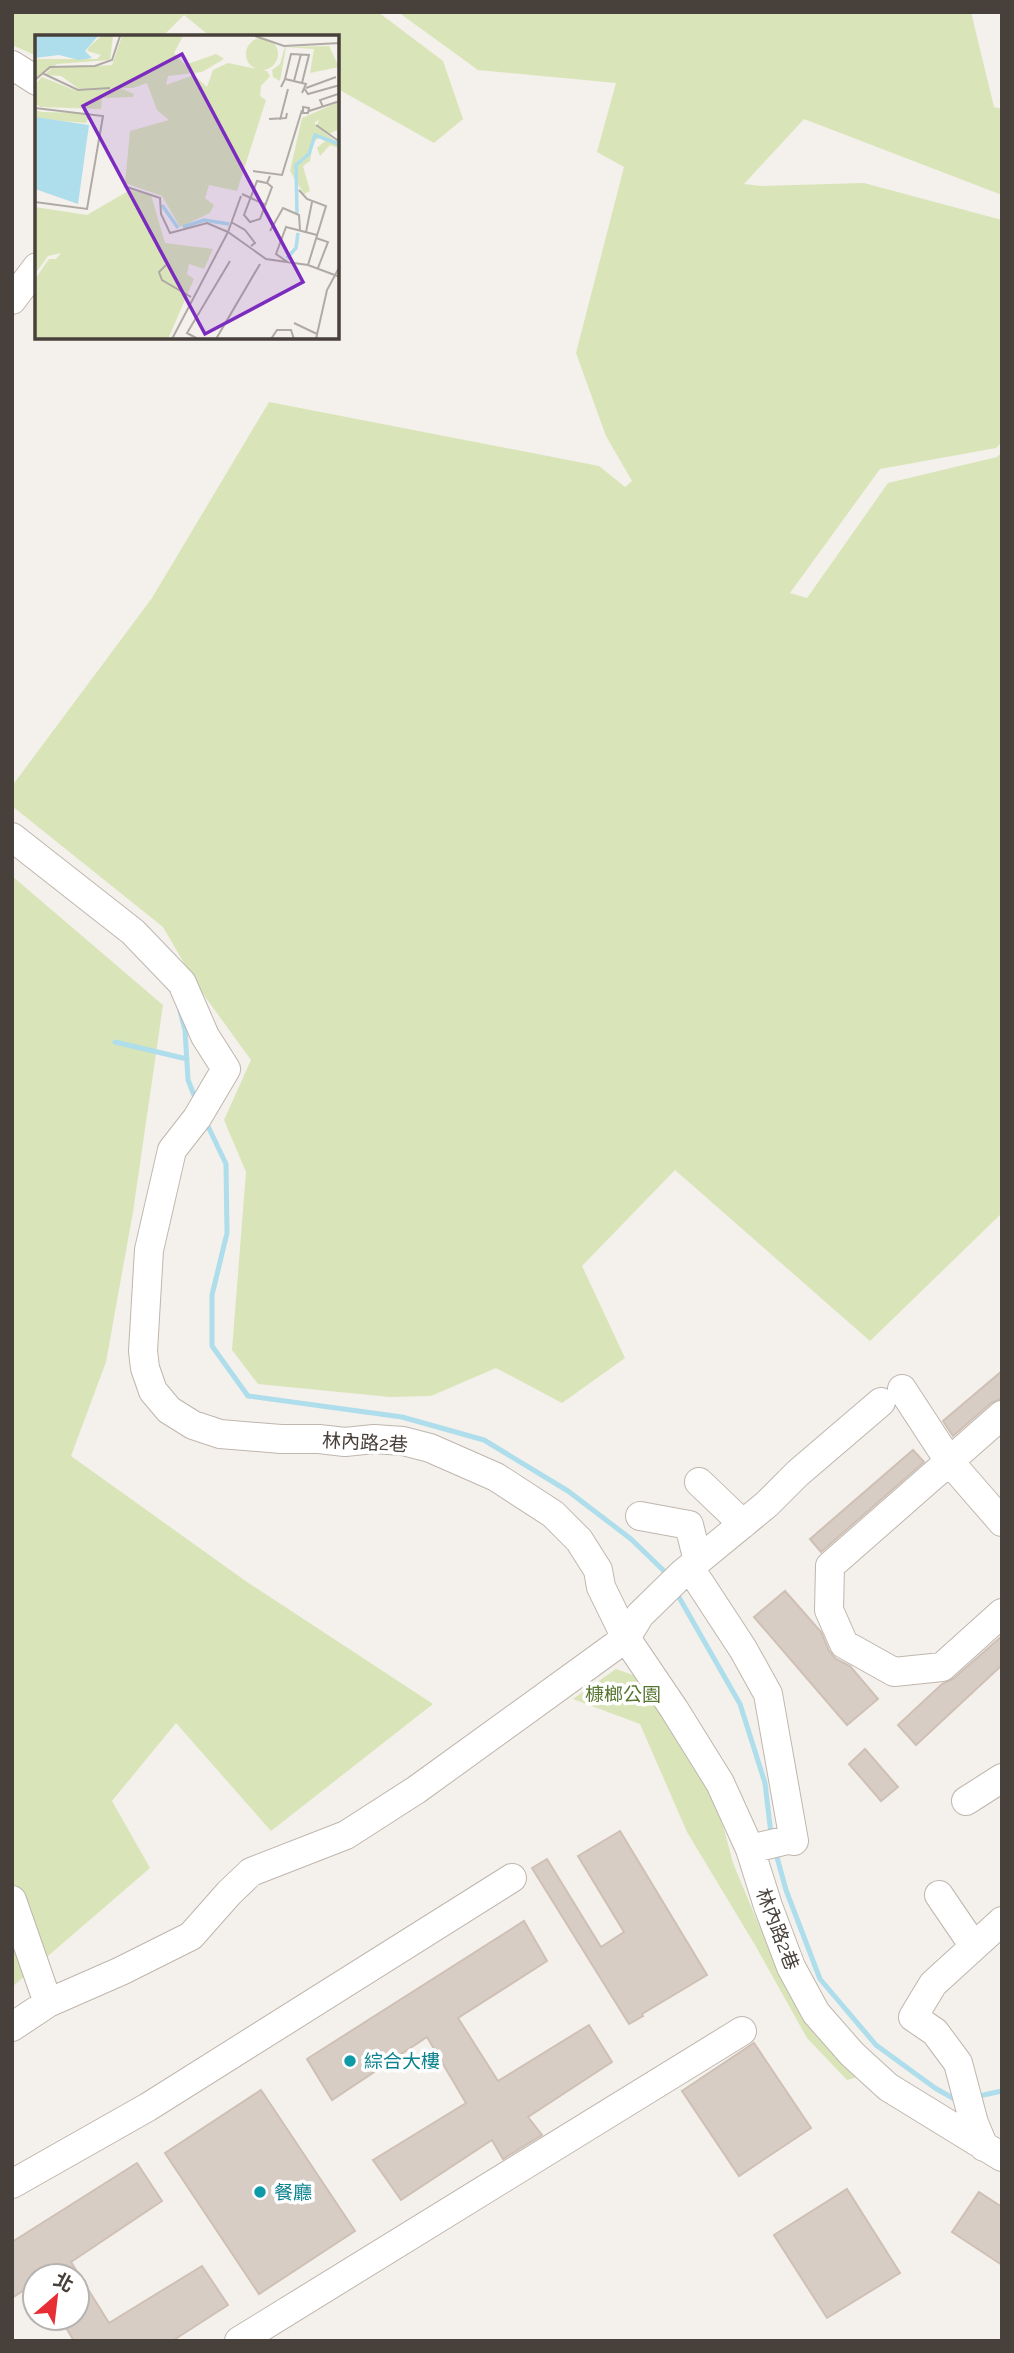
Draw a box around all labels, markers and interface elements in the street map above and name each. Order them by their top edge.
inset map [35,35,340,340]
street label: 林內路2巷 [322,1429,408,1455]
park label: 槺榔公園 [585,1683,661,1705]
street label: 林內路2巷 [752,1885,804,1973]
place label: 綜合大樓 [364,2050,440,2072]
marker: 綜合大樓 [342,2053,358,2069]
place label: 餐廳 [274,2181,312,2203]
marker: 餐廳 [252,2184,268,2200]
north arrow [21,2262,91,2332]
text: 北 [50,2268,78,2296]

